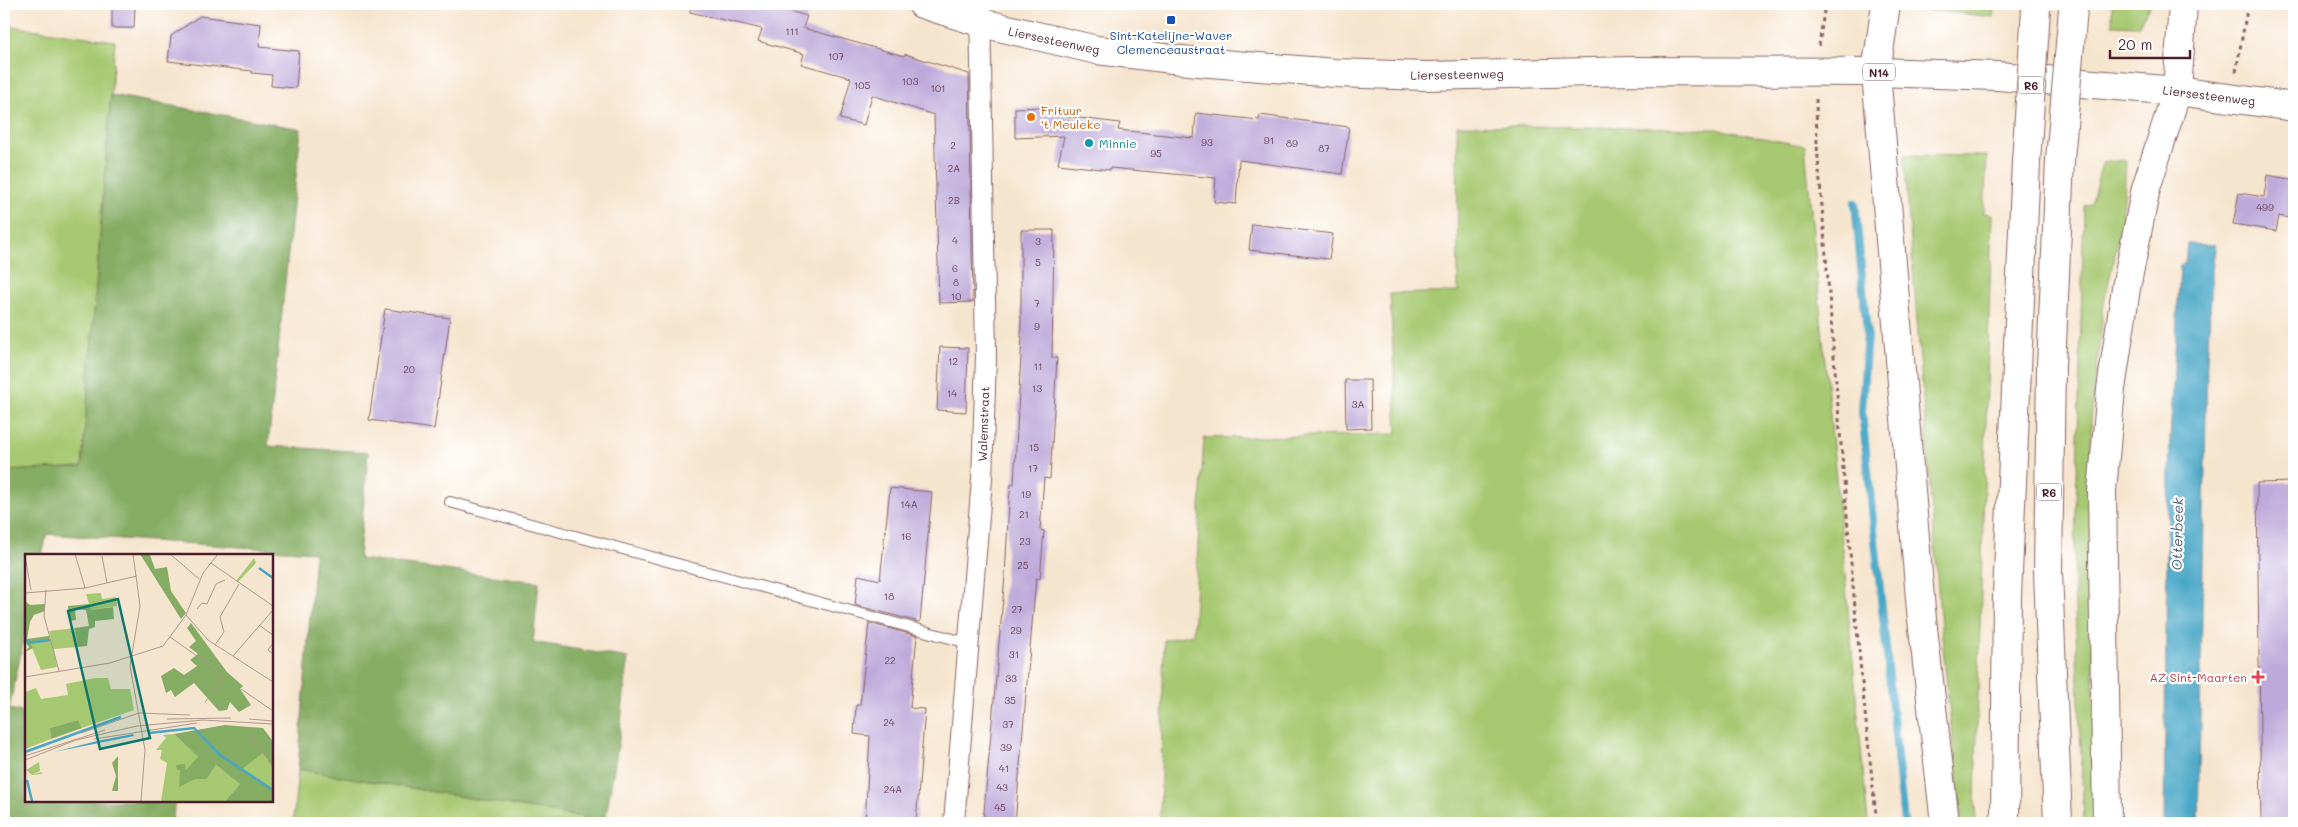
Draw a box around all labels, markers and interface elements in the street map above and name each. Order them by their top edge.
marker: Sint-Katelijne-Waver Clemenceaustraat [1165,14,1177,26]
street label: Liersesteenweg [1007,23,1101,58]
house number: 111 [785,24,799,38]
place label: Sint-Katelijne-Waver Clemenceaustraat [1110,27,1232,57]
scale bar [2110,28,2190,60]
text: 20 m [2118,34,2152,54]
house number: 107 [828,49,845,63]
road number: N14 [1863,64,1895,80]
street label: Liersesteenweg [1410,65,1504,83]
house number: 103 [902,74,918,88]
road number: R6 [2018,76,2044,94]
house number: 105 [854,78,870,92]
house number: 101 [930,81,946,95]
street label: Liersesteenweg [2162,81,2256,109]
place label: Frituur 't Meuleke [1041,102,1101,132]
marker: Frituur 't Meuleke [1025,111,1037,123]
house number: 91 [1264,133,1274,147]
place label: Minnie [1099,135,1137,151]
house number: 93 [1201,135,1213,149]
house number: 89 [1286,136,1298,150]
marker: Minnie [1083,137,1095,149]
house number: 2 [950,138,956,152]
house number: 87 [1318,141,1330,155]
house number: 95 [1150,146,1162,160]
house number: 2A [948,161,960,175]
house number: 2B [948,193,960,207]
house number: 499 [2256,200,2274,214]
house number: 4 [952,233,958,247]
house number: 3 [1035,234,1041,248]
house number: 5 [1035,255,1041,269]
house number: 6 [952,261,958,275]
house number: 8 [953,275,959,289]
house number: 10 [951,289,961,303]
house number: 7 [1034,296,1040,310]
house number: 9 [1034,319,1040,333]
house number: 12 [948,354,958,368]
house number: 11 [1034,359,1042,373]
house number: 20 [403,362,415,376]
house number: 13 [1032,381,1042,395]
house number: 14 [947,386,957,400]
street label: Walemstraat [974,386,992,462]
house number: 3A [1352,397,1364,411]
house number: 15 [1029,440,1039,454]
house number: 17 [1028,461,1038,475]
road number: R6 [2036,484,2062,501]
house number: 19 [1021,487,1031,501]
house number: 14A [900,497,918,511]
water label: Otterbeek [2167,497,2187,571]
house number: 21 [1019,507,1029,521]
house number: 16 [901,529,911,543]
house number: 23 [1019,534,1031,548]
inset map [25,554,272,802]
house number: 25 [1017,558,1029,572]
house number: 18 [884,589,894,603]
house number: 27 [1011,602,1023,616]
house number: 29 [1010,623,1022,637]
house number: 31 [1009,647,1019,661]
house number: 22 [884,653,896,667]
place label: AZ Sint-Maarten [2149,669,2247,685]
marker: AZ Sint-Maarten [2251,670,2265,684]
house number: 33 [1005,671,1017,685]
house number: 35 [1004,693,1016,707]
house number: 24 [883,715,895,729]
house number: 37 [1002,717,1014,731]
house number: 39 [1000,740,1012,754]
house number: 41 [999,761,1009,775]
house number: 43 [996,780,1008,794]
house number: 24A [884,782,902,796]
house number: 45 [994,800,1006,814]

